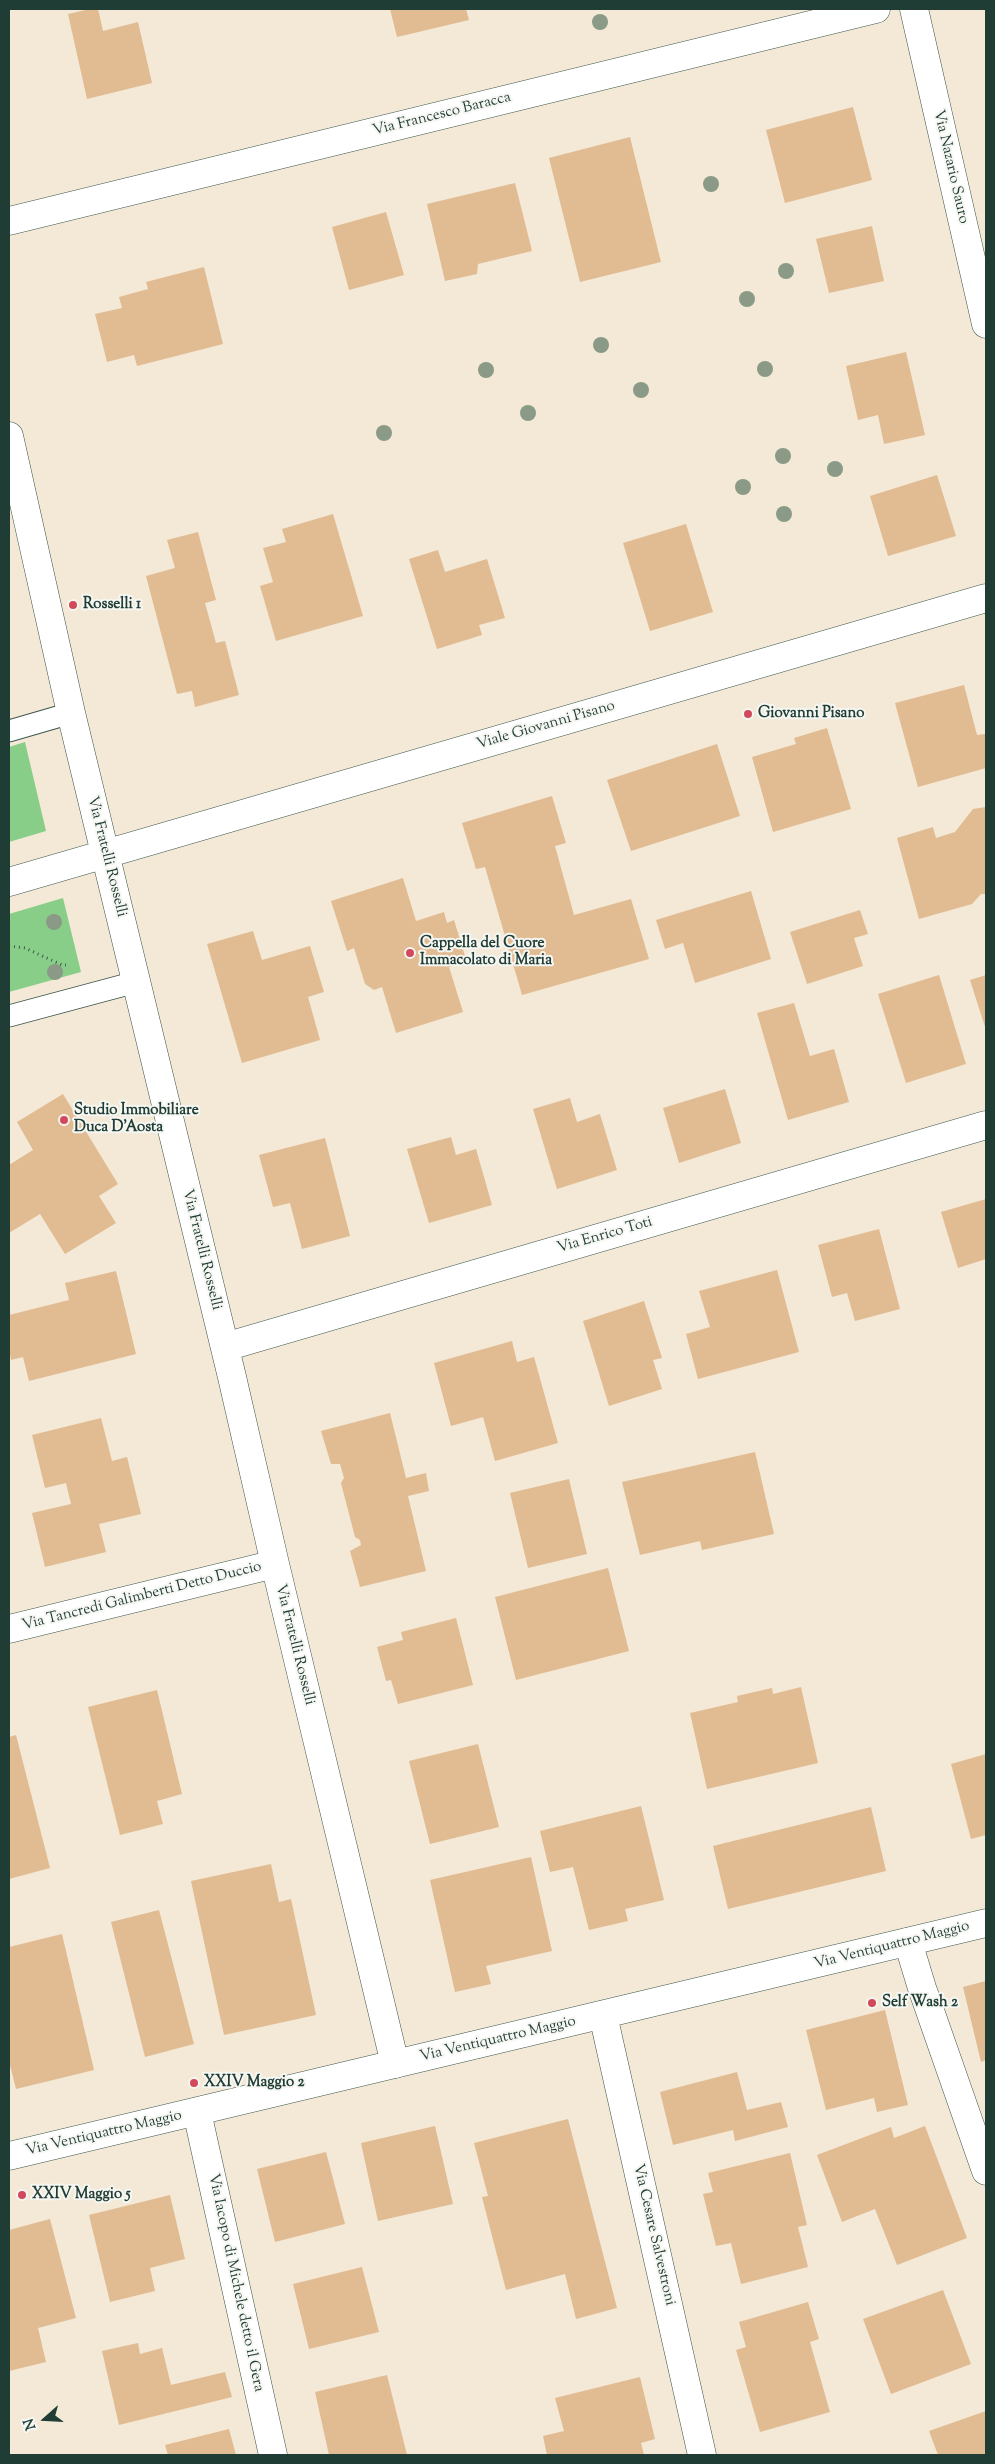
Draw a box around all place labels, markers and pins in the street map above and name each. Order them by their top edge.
place label: Rosselli 1 [83,596,141,614]
marker: Rosselli 1 [67,599,79,611]
place label: Giovanni Pisano [758,705,864,723]
marker: Giovanni Pisano [742,708,754,720]
place label: Cappella del Cuore Immacolato di Maria [420,935,552,970]
marker: Cappella del Cuore Immacolato di Maria [404,947,416,959]
place label: Studio Immobiliare Duca D'Aosta [74,1102,199,1137]
marker: Studio Immobiliare Duca D'Aosta [58,1114,70,1126]
place label: Self Wash 2 [882,1994,958,2012]
marker: Self Wash 2 [866,1997,878,2009]
place label: XXIV Maggio 2 [204,2074,304,2092]
marker: XXIV Maggio 2 [188,2077,200,2089]
place label: XXIV Maggio 5 [32,2186,131,2204]
marker: XXIV Maggio 5 [16,2189,28,2201]

